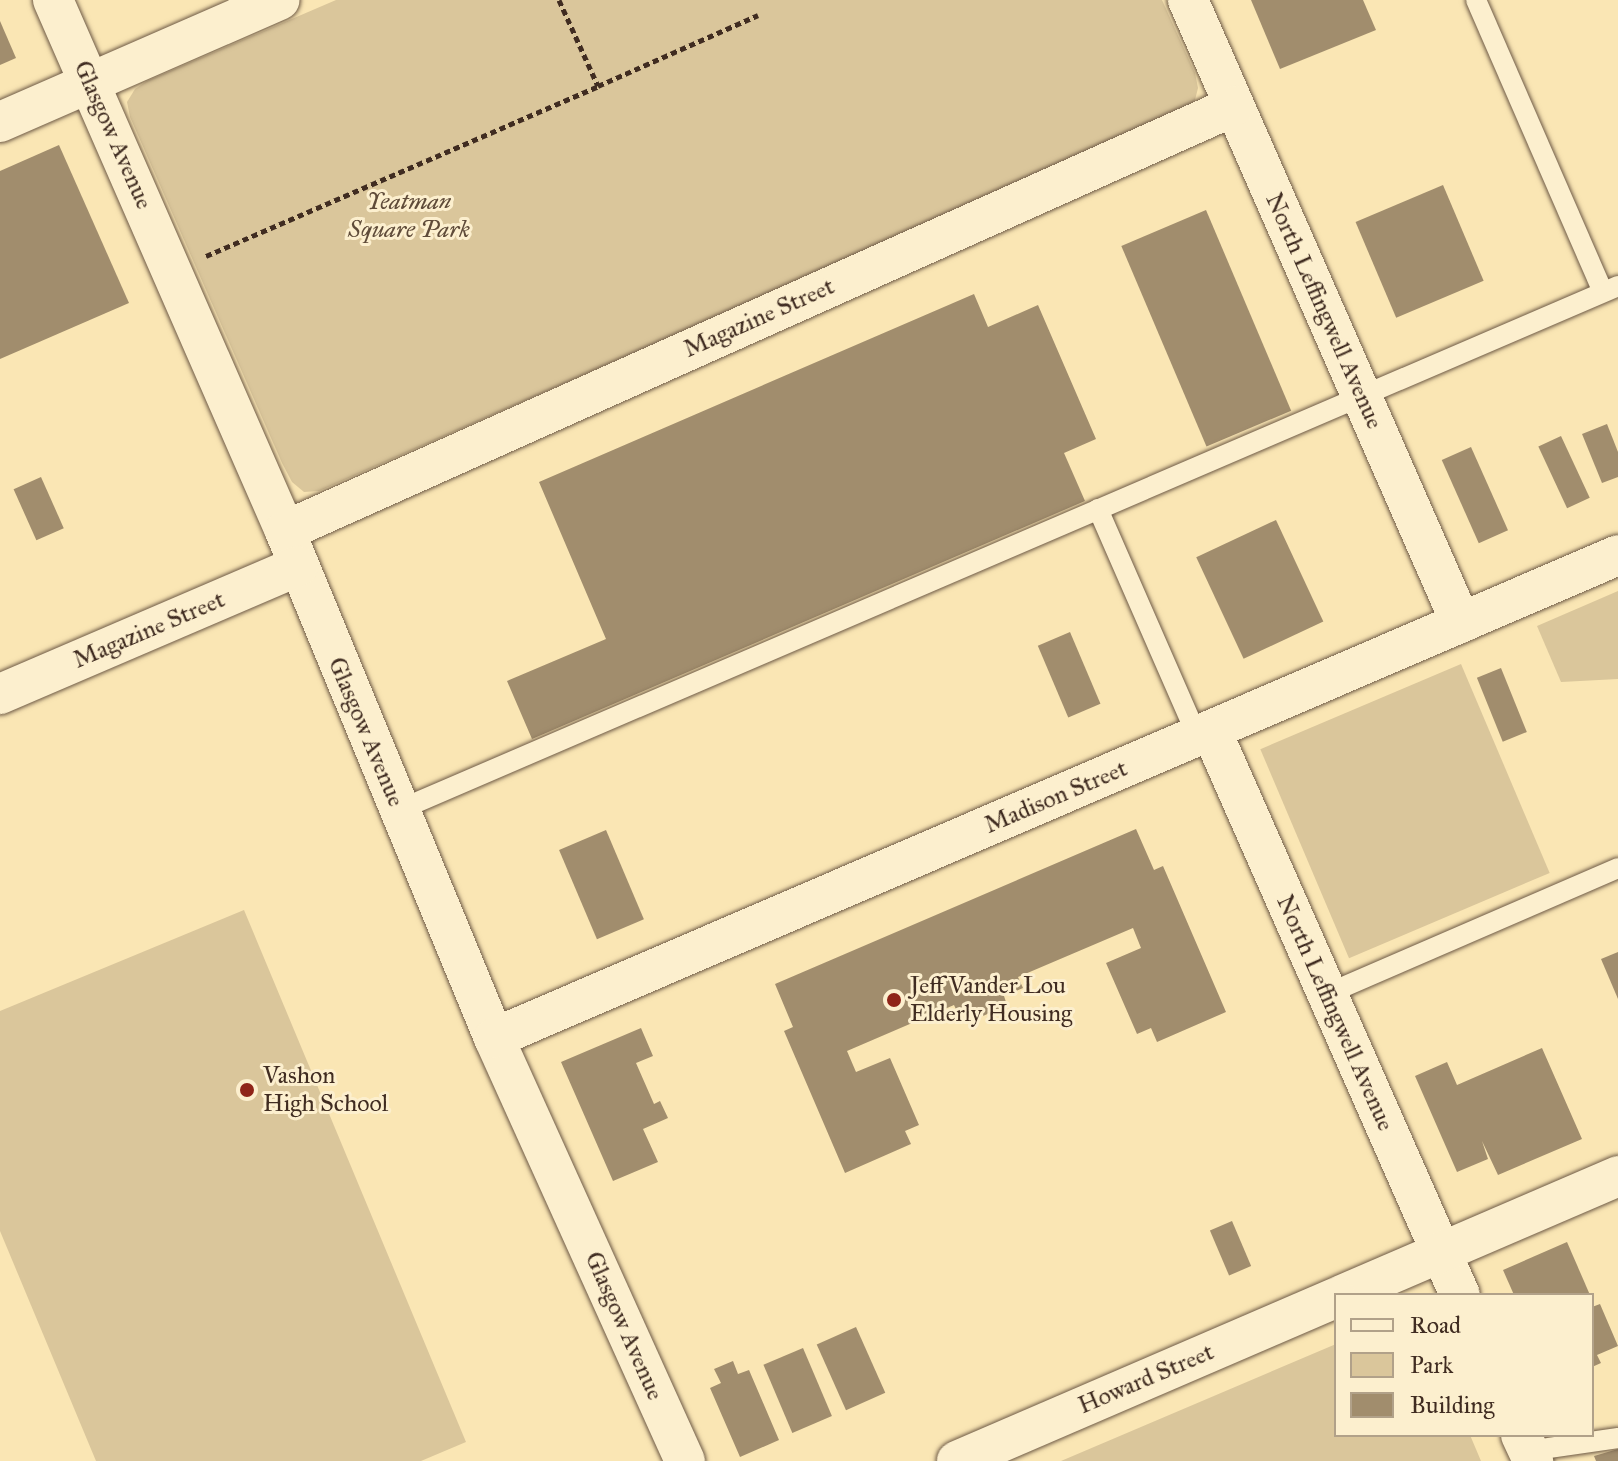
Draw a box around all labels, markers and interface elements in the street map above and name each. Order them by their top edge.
street label: Glasgow Avenue [67,56,159,214]
park label: Yeatman Square Park [348,188,470,244]
street label: North Leffingwell Avenue [1259,189,1389,433]
street label: Magazine Street [679,272,839,364]
street label: Magazine Street [69,585,229,675]
street label: Glasgow Avenue [322,653,410,811]
street label: Madison Street [980,754,1132,840]
street label: North Leffingwell Avenue [1270,891,1400,1135]
place label: Jeff Vander Lou Elderly Housing [910,972,1072,1028]
marker: Jeff Vander Lou Elderly Housing [885,991,903,1009]
place label: Vashon High School [263,1062,388,1118]
marker: Vashon High School [238,1081,256,1099]
street label: Glasgow Avenue [578,1247,670,1405]
legend [1334,1293,1594,1437]
text: Road [1410,1310,1461,1340]
street label: Howard Street [1074,1338,1218,1420]
text: Park [1410,1350,1453,1380]
text: Building [1410,1390,1495,1420]

